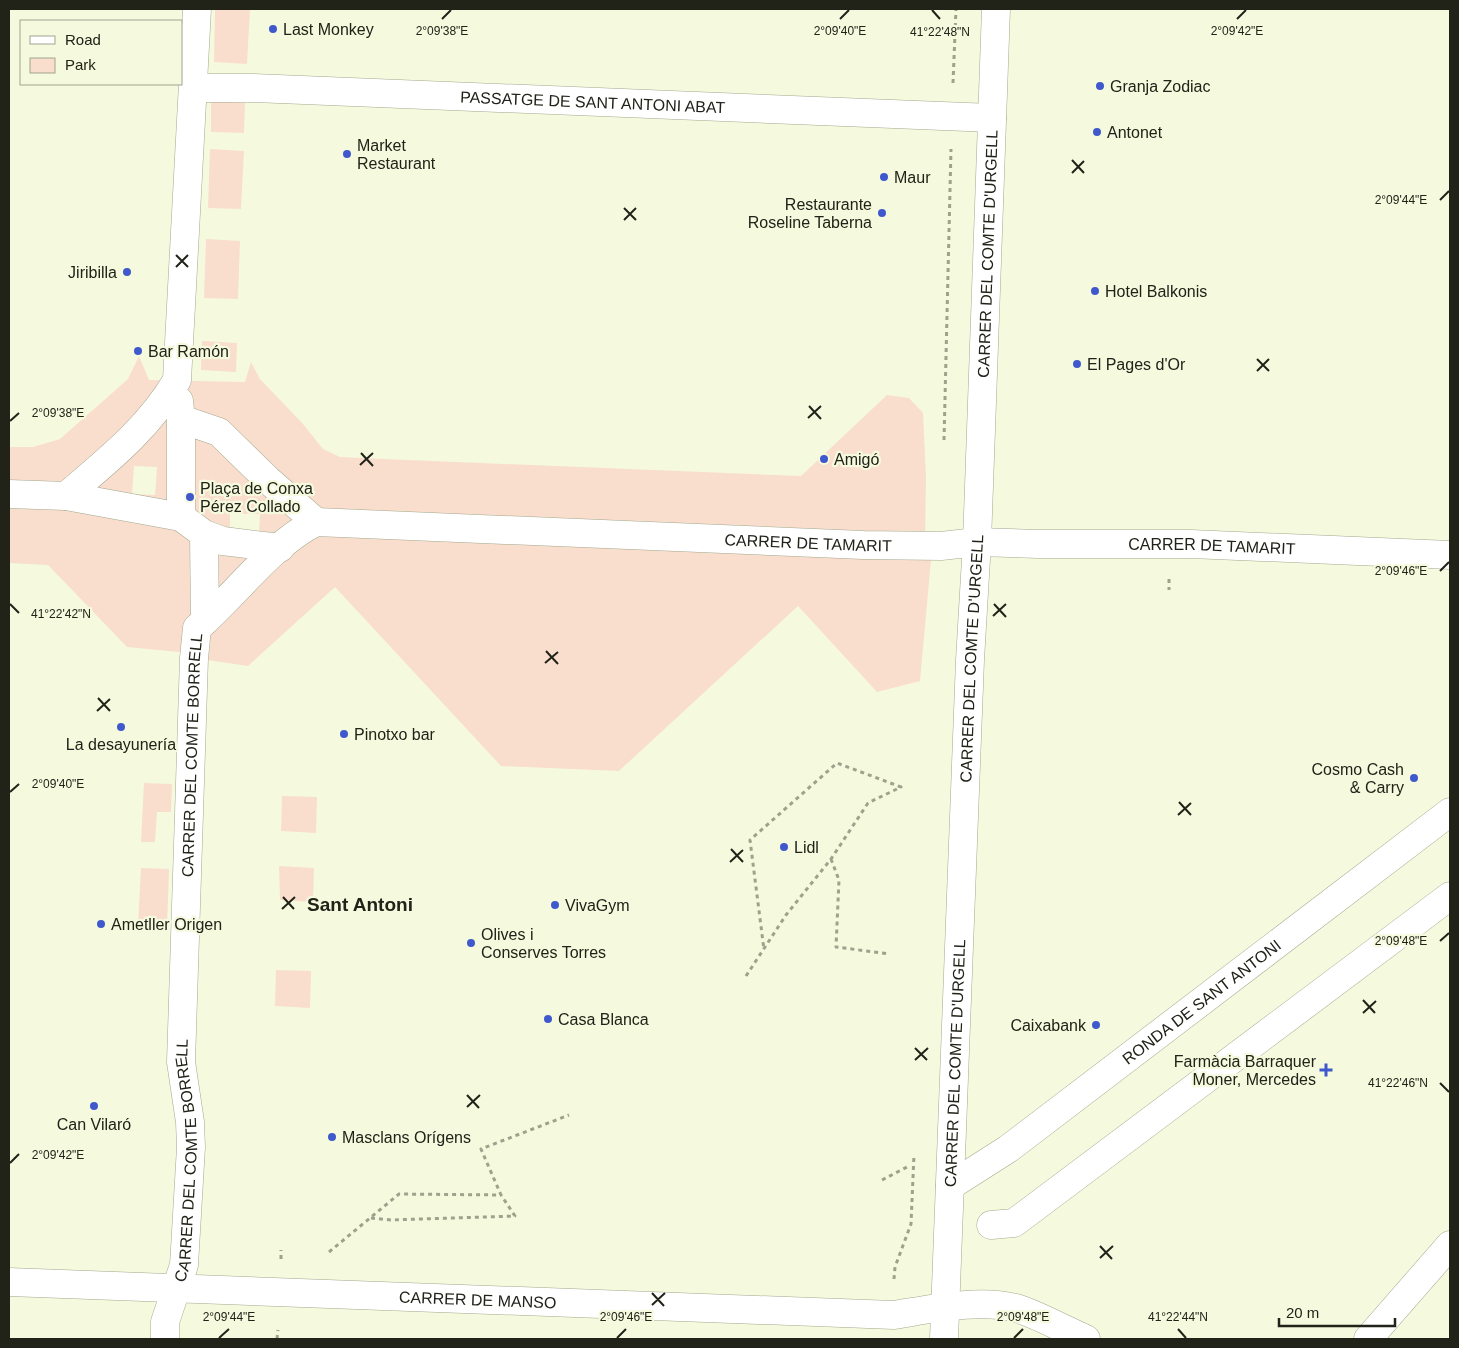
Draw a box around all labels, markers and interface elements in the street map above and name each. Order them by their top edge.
legend [20,20,182,85]
place label: Last Monkey [283,21,374,38]
marker: Last Monkey [267,23,279,35]
text: 2°09'38"E [416,24,468,38]
text: 2°09'40"E [814,24,866,38]
text: 2°09'42"E [1211,24,1263,38]
text: 41°22'48"N [910,25,970,39]
text: Road [65,31,101,48]
text: Park [65,56,96,73]
place label: Granja Zodiac [1110,78,1211,95]
marker: Granja Zodiac [1094,80,1106,92]
street label: PASSATGE DE SANT ANTONI ABAT [460,88,726,116]
place label: Antonet [1107,124,1163,141]
marker: Antonet [1091,126,1103,138]
street label: CARRER DEL COMTE D'URGELL [975,130,1001,378]
place label: Market Restaurant [357,137,436,172]
marker: Market Restaurant [341,148,353,160]
place label: Maur [894,169,931,186]
marker: Maur [878,171,890,183]
text: 2°09'44"E [1375,193,1427,207]
place label: Restaurante Roseline Taberna [748,196,872,231]
marker: Restaurante Roseline Taberna [876,207,888,219]
place label: Jiribilla [68,264,117,281]
marker: Jiribilla [121,266,133,278]
place label: Hotel Balkonis [1105,283,1207,300]
marker: Hotel Balkonis [1089,285,1101,297]
place label: Bar Ramón [148,343,229,360]
marker: Bar Ramón [132,345,144,357]
place label: El Pages d'Or [1087,356,1186,373]
marker: El Pages d'Or [1071,358,1083,370]
text: 2°09'38"E [32,406,84,420]
place label: Amigó [834,451,879,468]
marker: Amigó [818,453,830,465]
place label: Plaça de Conxa Pérez Collado [200,480,313,515]
marker: Plaça de Conxa Pérez Collado [184,491,196,503]
street label: CARRER DE TAMARIT [724,531,892,554]
street label: CARRER DEL COMTE D'URGELL [957,534,986,783]
street label: CARRER DE TAMARIT [1128,536,1296,557]
text: 2°09'46"E [1375,564,1427,578]
text: 41°22'42"N [31,607,91,621]
street label: CARRER DEL COMTE BORRELL [179,632,205,877]
marker: La desayunería [115,721,127,733]
place label: Pinotxo bar [354,726,436,743]
marker: Pinotxo bar [338,728,350,740]
place label: La desayunería [66,736,176,753]
place label: Cosmo Cash & Carry [1312,761,1404,796]
marker: Cosmo Cash & Carry [1408,772,1420,784]
text: 2°09'40"E [32,777,84,791]
place label: Lidl [794,839,819,856]
marker: Lidl [778,841,790,853]
district label: Sant Antoni [307,894,413,915]
place label: VivaGym [565,897,630,914]
marker: VivaGym [549,899,561,911]
place label: Ametller Origen [111,916,222,933]
marker: Ametller Origen [95,918,107,930]
place label: Olives i Conserves Torres [481,926,606,961]
text: 2°09'48"E [1375,934,1427,948]
street label: RONDA DE SANT ANTONI [1119,936,1284,1068]
marker: Olives i Conserves Torres [465,937,477,949]
street label: CARRER DEL COMTE D'URGELL [942,939,968,1187]
place label: Casa Blanca [558,1011,649,1028]
marker: Casa Blanca [542,1013,554,1025]
place label: Caixabank [1010,1017,1087,1034]
marker: Caixabank [1090,1019,1102,1031]
street label: CARRER DEL COMTE BORRELL [171,1039,200,1284]
place label: Farmàcia Barraquer Moner, Mercedes [1174,1053,1317,1088]
marker: Farmàcia Barraquer Moner, Mercedes [1320,1064,1332,1076]
text: 41°22'46"N [1368,1076,1428,1090]
marker: Can Vilaró [88,1100,100,1112]
place label: Can Vilaró [57,1116,131,1133]
place label: Masclans Orígens [342,1129,471,1146]
marker: Masclans Orígens [326,1131,338,1143]
text: 2°09'42"E [32,1148,84,1162]
street label: CARRER DE MANSO [399,1289,557,1311]
scale bar [1279,1296,1395,1328]
text: 20 m [1286,1304,1319,1321]
text: 2°09'44"E [203,1310,255,1324]
text: 2°09'46"E [600,1310,652,1324]
text: 2°09'48"E [997,1310,1049,1324]
text: 41°22'44"N [1148,1310,1208,1324]

